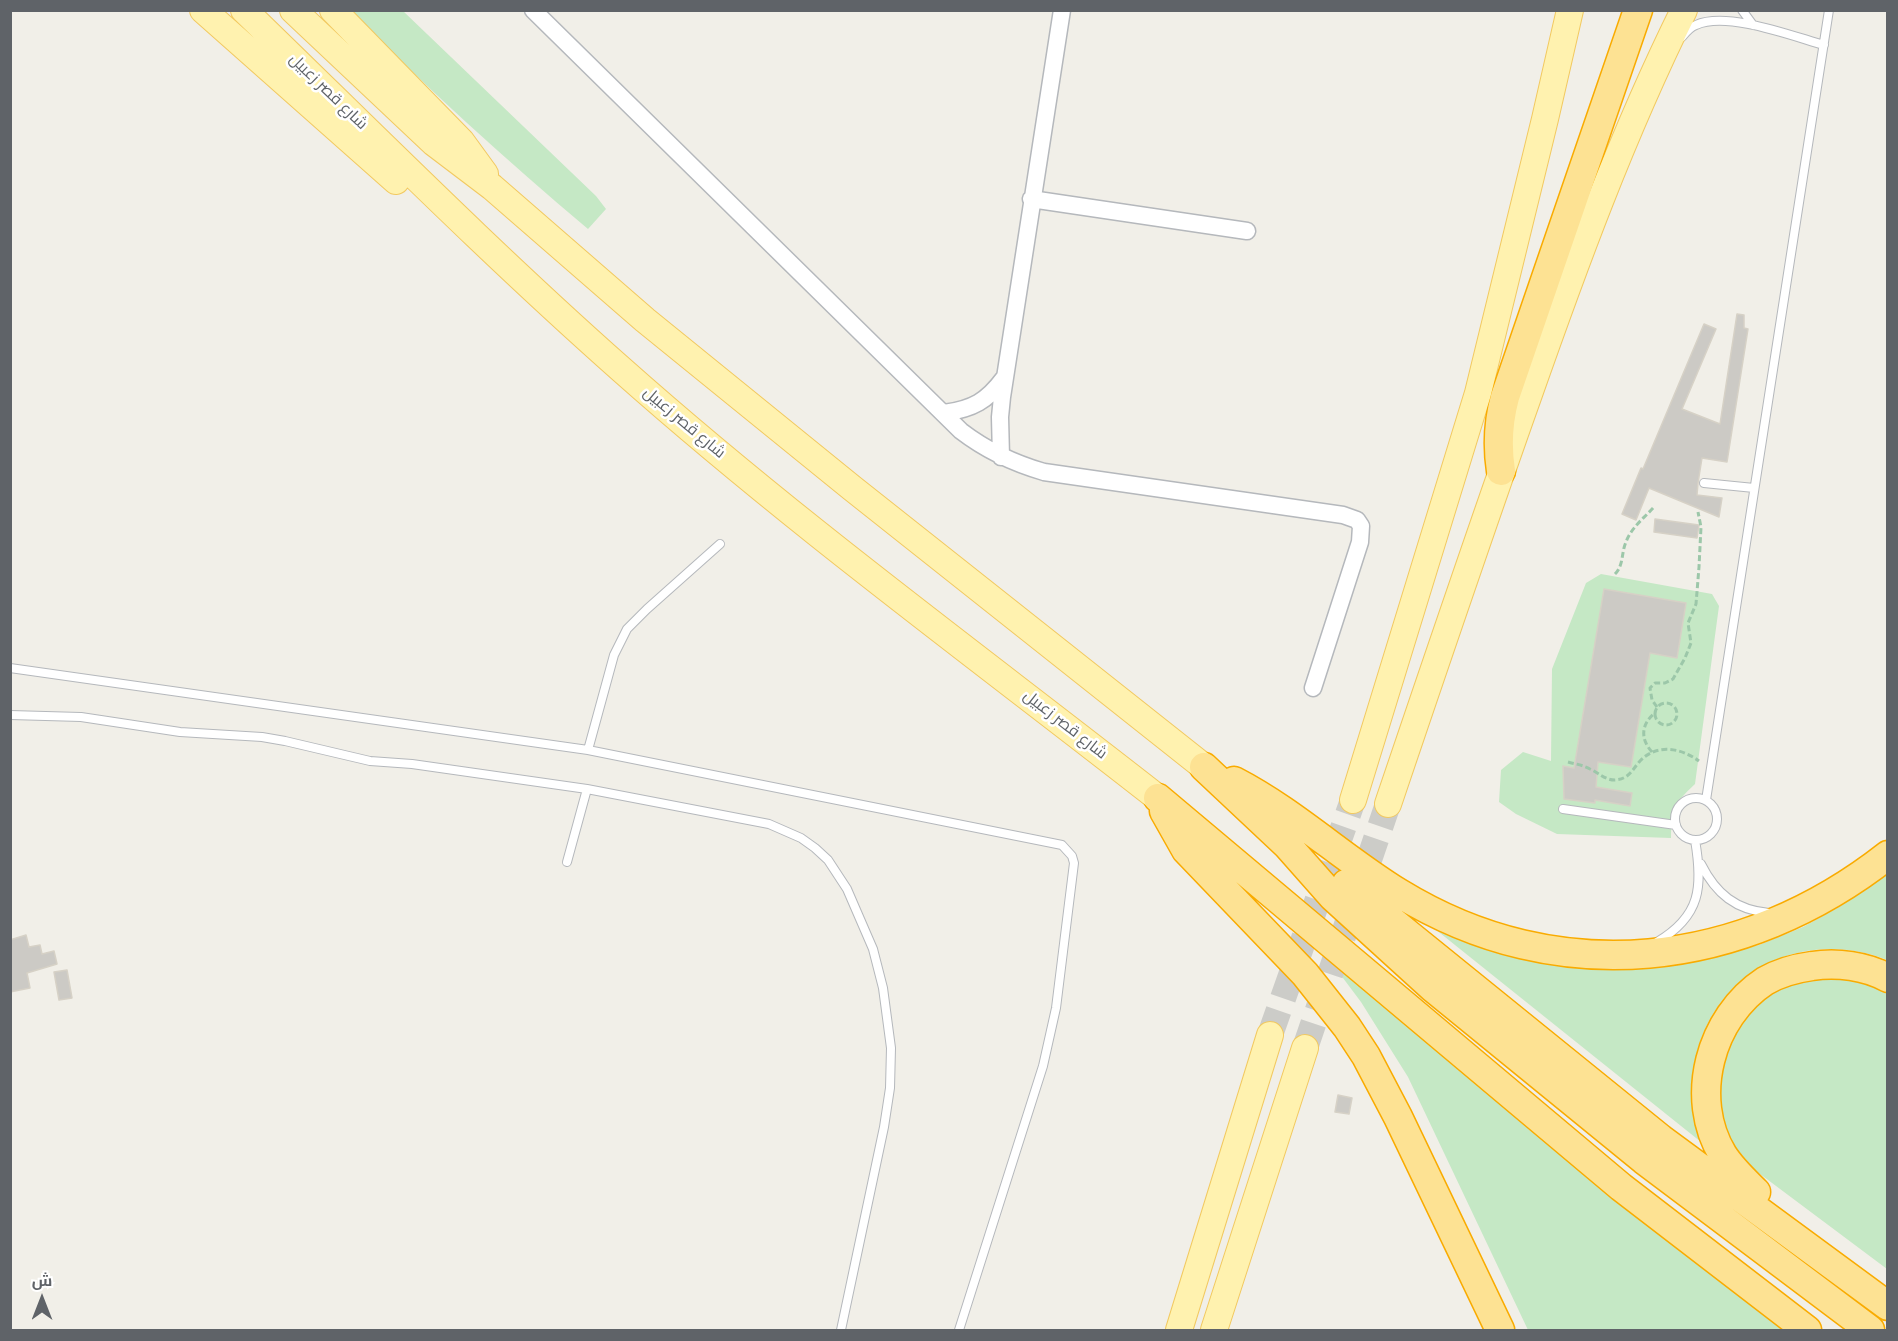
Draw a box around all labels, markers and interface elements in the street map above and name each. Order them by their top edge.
street label: شارع قصر زعبيل [285,50,371,134]
street label: شارع قصر زعبيل [639,383,729,463]
street label: شارع قصر زعبيل [1019,686,1111,764]
north arrow [12,1269,72,1329]
text: ش [32,1271,52,1291]

